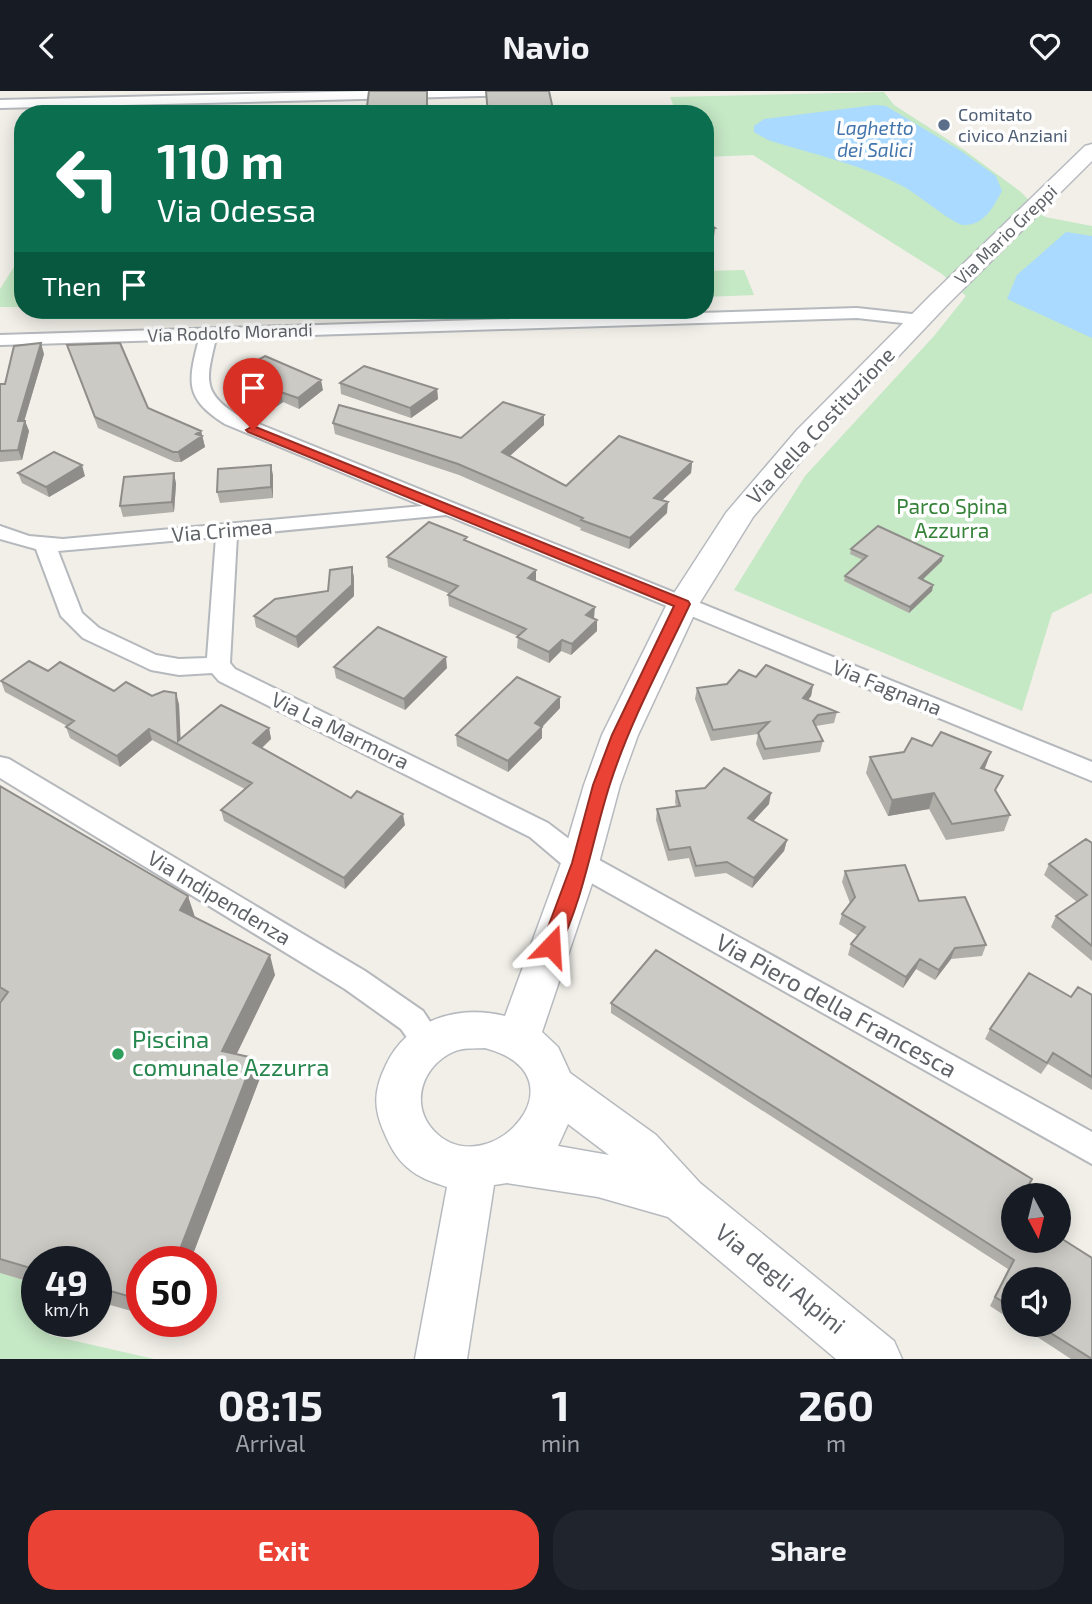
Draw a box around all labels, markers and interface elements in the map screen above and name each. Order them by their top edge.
icon: back [28,27,66,65]
text: Navio [502,27,590,65]
icon: heart [1026,27,1064,65]
place label: Comitato civico Anziani [958,103,1068,146]
water label: Laghetto dei Salici [836,116,914,161]
marker: Comitato civico Anziani [936,117,952,133]
text: 110 m [157,130,284,189]
icon: left [42,133,133,224]
street label: Via Mario Greppi [949,180,1061,289]
text: Via Odessa [157,190,316,228]
icon: arrive [115,266,153,304]
text: Then [42,270,101,301]
street label: Via Rodolfo Morandi [147,318,313,346]
street label: Via della Costituzione [741,341,899,509]
pin [223,358,283,430]
icon: arrive [234,369,272,407]
park label: Parco Spina Azzurra [896,493,1008,542]
street label: Via Crimea [170,513,273,546]
street label: Via Fagnana [829,653,946,720]
street label: Via La Marmora [268,686,413,774]
street label: Via Indipendenza [144,844,296,949]
position arrow [514,909,588,983]
street label: Via Piero della Francesca [711,926,962,1083]
place label: Piscina comunale Azzurra [132,1024,329,1081]
marker: Piscina comunale Azzurra [110,1046,126,1062]
north arrow [1001,1183,1071,1253]
map controls [1001,1183,1071,1337]
street label: Via degli Alpini [710,1217,852,1339]
speed limit sign: 50 [126,1246,217,1337]
text: 49 [45,1261,88,1303]
button: sound [1001,1267,1071,1337]
text: km/h [44,1298,89,1320]
text: 08:15 [218,1379,323,1429]
text: 1 [551,1379,570,1429]
text: 260 [798,1379,874,1429]
text: Arrival [235,1429,305,1457]
text: min [541,1429,580,1457]
text: m [826,1429,846,1457]
button: Exit [28,1510,539,1590]
button: Share [553,1510,1064,1590]

